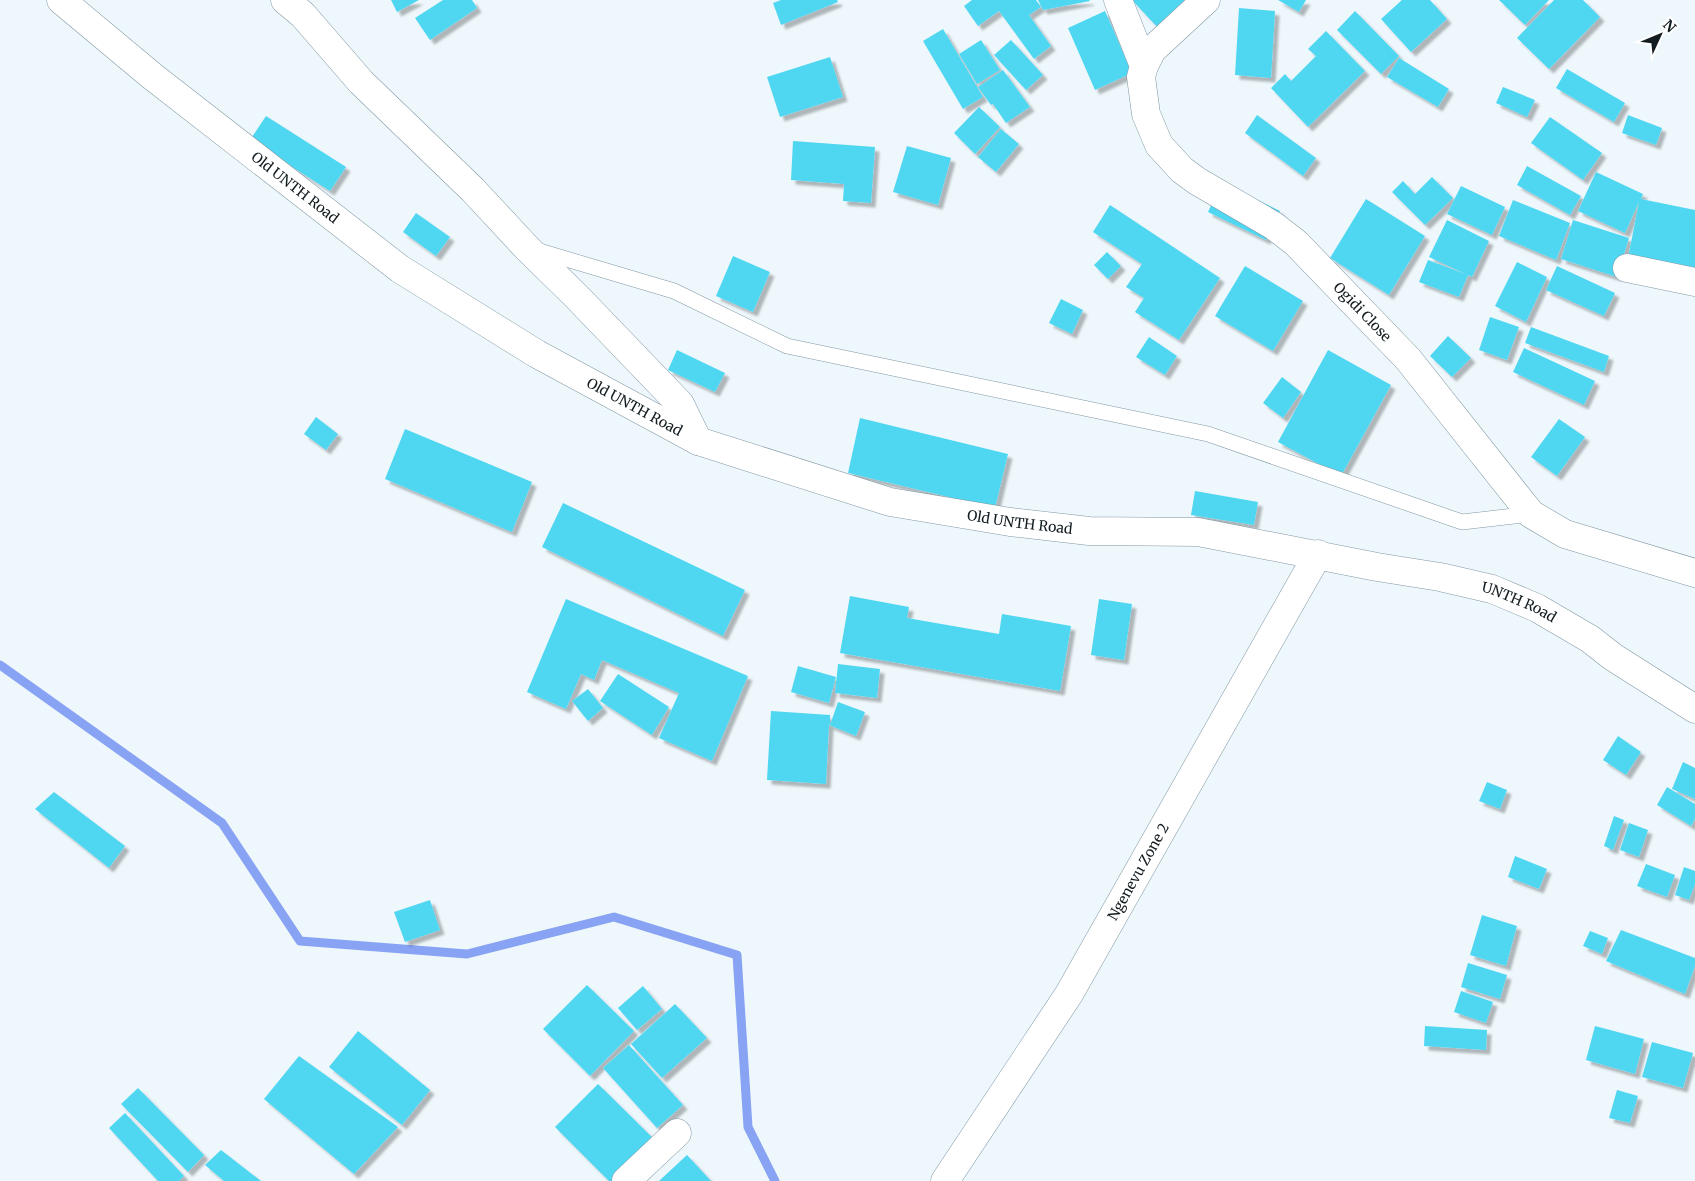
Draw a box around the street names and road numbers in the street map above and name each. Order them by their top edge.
street label: Old UNTH Road [248,148,343,227]
street label: Ogidi Close [1330,278,1395,345]
street label: Old UNTH Road [584,374,686,440]
street label: Old UNTH Road [966,506,1074,538]
street label: UNTH Road [1480,578,1560,627]
street label: Ngenevu Zone 2 [1104,820,1173,923]

